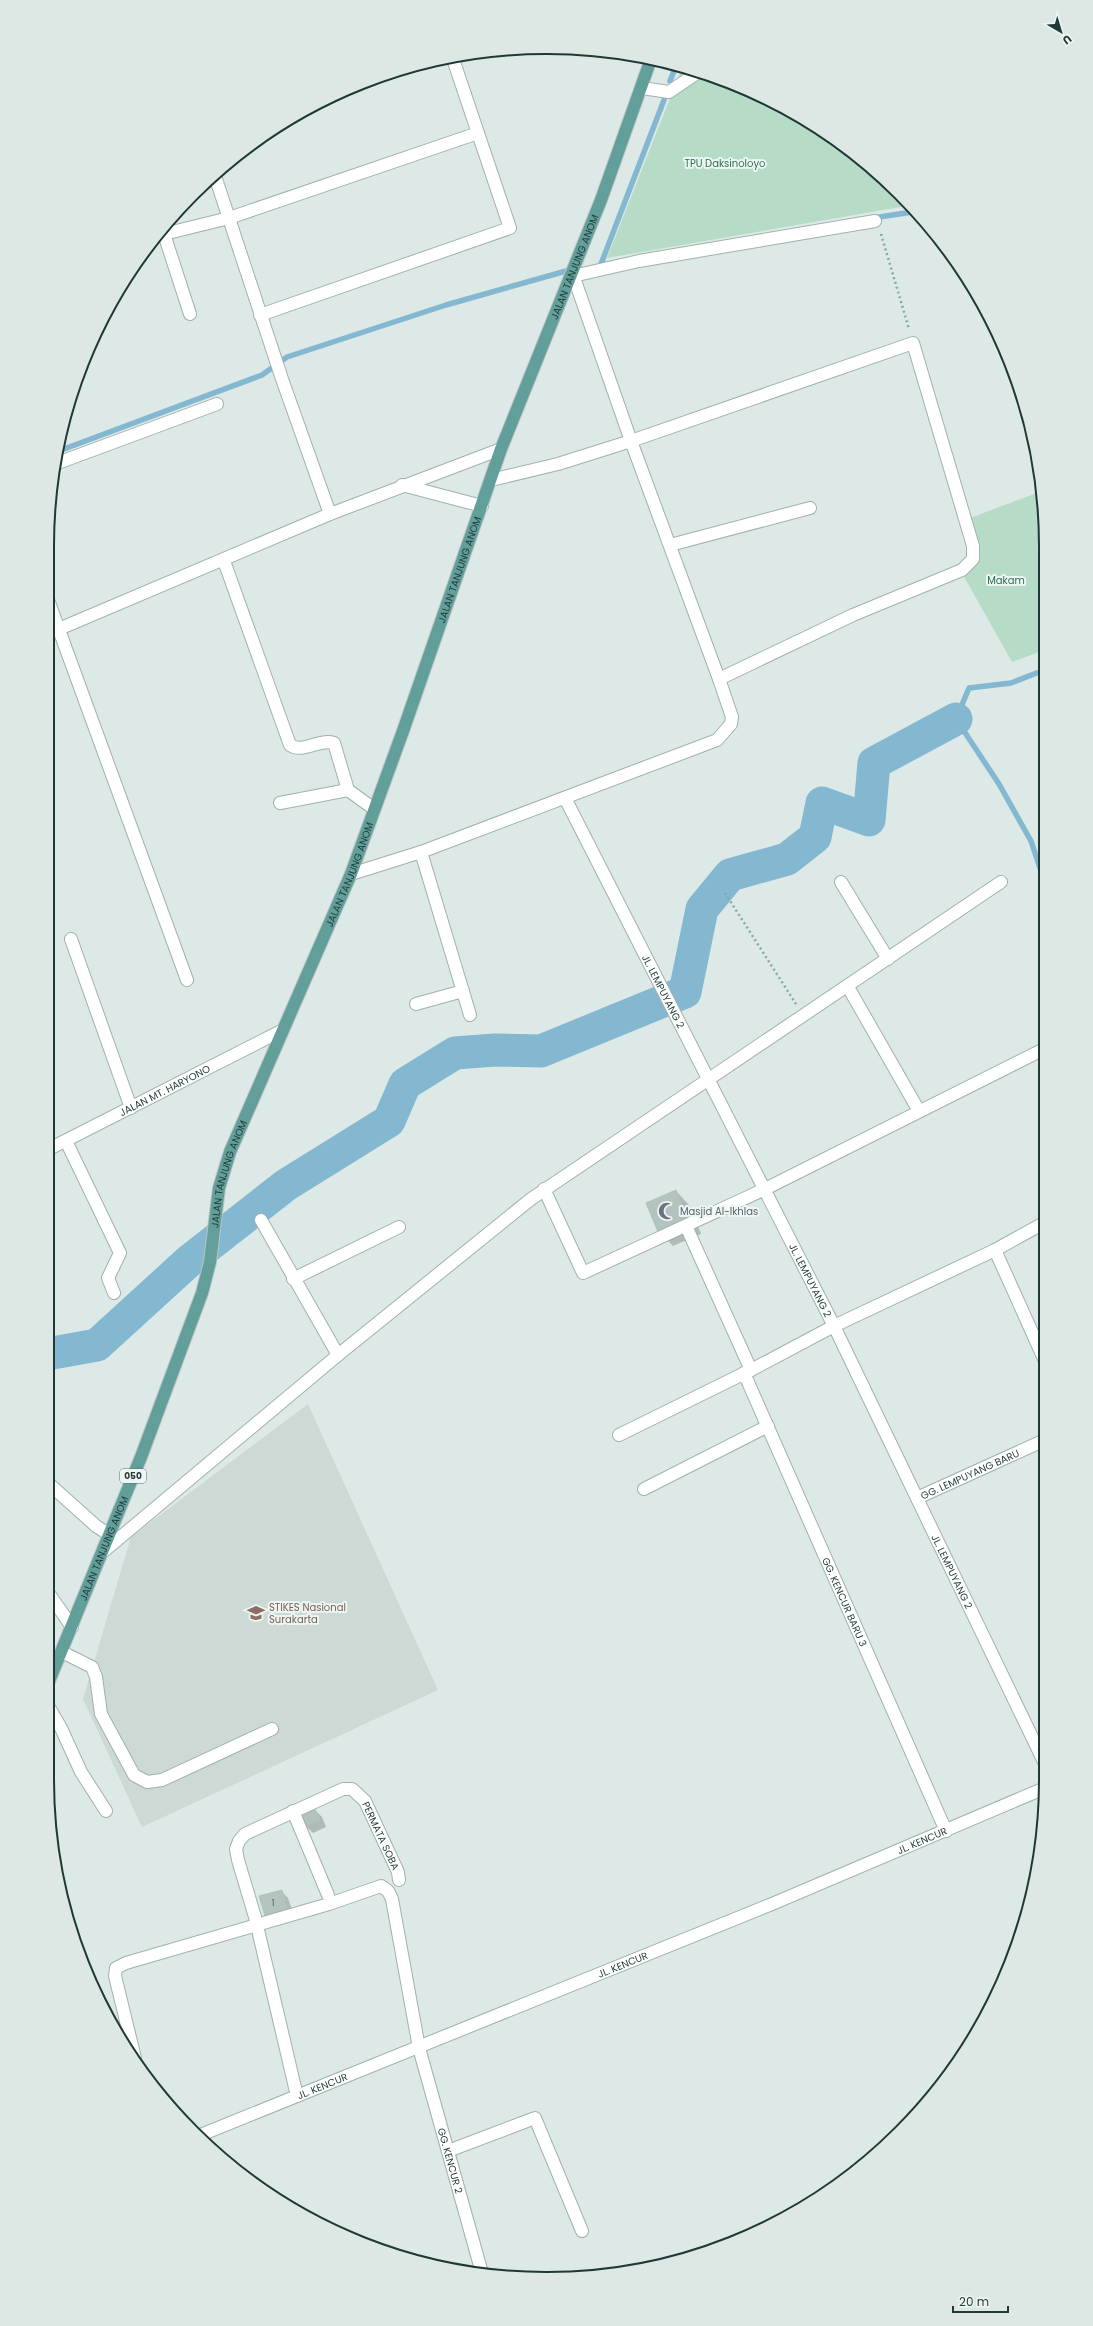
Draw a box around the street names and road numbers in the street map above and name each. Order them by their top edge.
street label: JALAN TANJUNG ANOM [546,212,602,321]
street label: JALAN TANJUNG ANOM [434,514,485,625]
street label: JALAN TANJUNG ANOM [321,820,377,929]
street label: JL. LEMPUYANG 2 [638,952,689,1031]
street label: JALAN MT. HARYONO [117,1061,213,1120]
street label: JALAN TANJUNG ANOM [207,1118,251,1229]
street label: JL. LEMPUYANG 2 [786,1241,836,1320]
street label: GG. LEMPUYANG BARU [918,1445,1022,1503]
road number: 050 [120,1469,146,1483]
street label: JALAN TANJUNG ANOM [75,1494,132,1603]
street label: JL. LEMPUYANG 2 [928,1532,977,1611]
street label: GG. KENCUR BARU 3 [819,1555,871,1649]
street label: PERMATA SOBA [359,1799,404,1873]
street label: JL. KENCUR [895,1823,949,1858]
street label: JL. KENCUR [595,1947,650,1981]
street label: JL. KENCUR [295,2069,350,2103]
street label: GG. KENCUR 2 [434,2126,467,2195]

